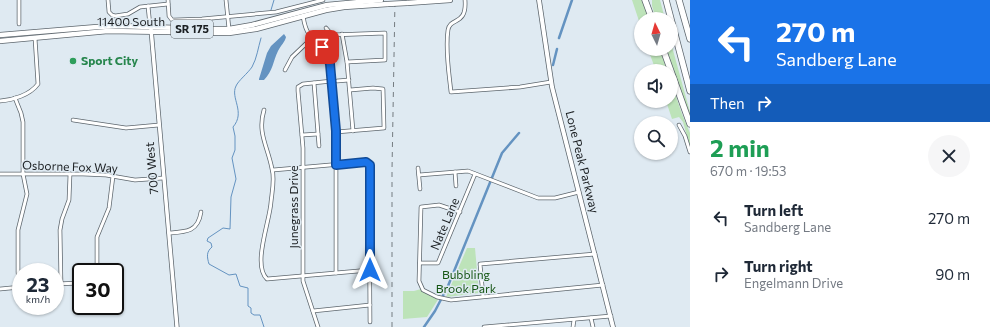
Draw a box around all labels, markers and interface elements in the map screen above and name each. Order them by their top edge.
north arrow [634,12,678,56]
map controls [634,12,678,160]
street label: 11400 South [97,14,165,28]
text: 270 m [776,14,855,48]
icon: left [710,16,762,68]
road number: SR 175 [171,20,213,38]
pin [305,30,339,64]
icon: arrive [311,36,333,58]
text: Sandberg Lane [776,48,897,70]
place label: Sport City [81,53,138,67]
marker: Sport City [68,56,78,66]
button: sound [634,64,678,108]
icon: right [753,92,775,114]
text: Then [710,94,745,112]
street label: Lone Peak Parkway [563,109,602,214]
button: search [634,116,678,160]
text: 2 min [710,133,770,162]
button: close [928,135,970,177]
street label: 700 West [142,141,160,195]
street label: Osborne Fox Way [22,157,118,175]
text: 670 m · 19:53 [710,163,786,179]
street label: Junegrass Drive [286,165,301,249]
street label: Nate Lane [427,195,461,252]
text: Turn left [744,201,803,219]
icon: left [710,207,732,229]
text: 270 m [928,209,970,227]
text: Sandberg Lane [744,219,831,235]
position arrow [349,249,391,291]
text: Turn right [744,257,813,275]
speed limit sign: 30 [72,263,124,315]
icon: right [710,263,732,285]
text: 90 m [935,265,970,283]
park label: Bubbling Brook Park [436,267,497,295]
text: 23 [26,272,50,296]
text: Engelmann Drive [744,275,843,291]
text: km/h [26,293,50,305]

